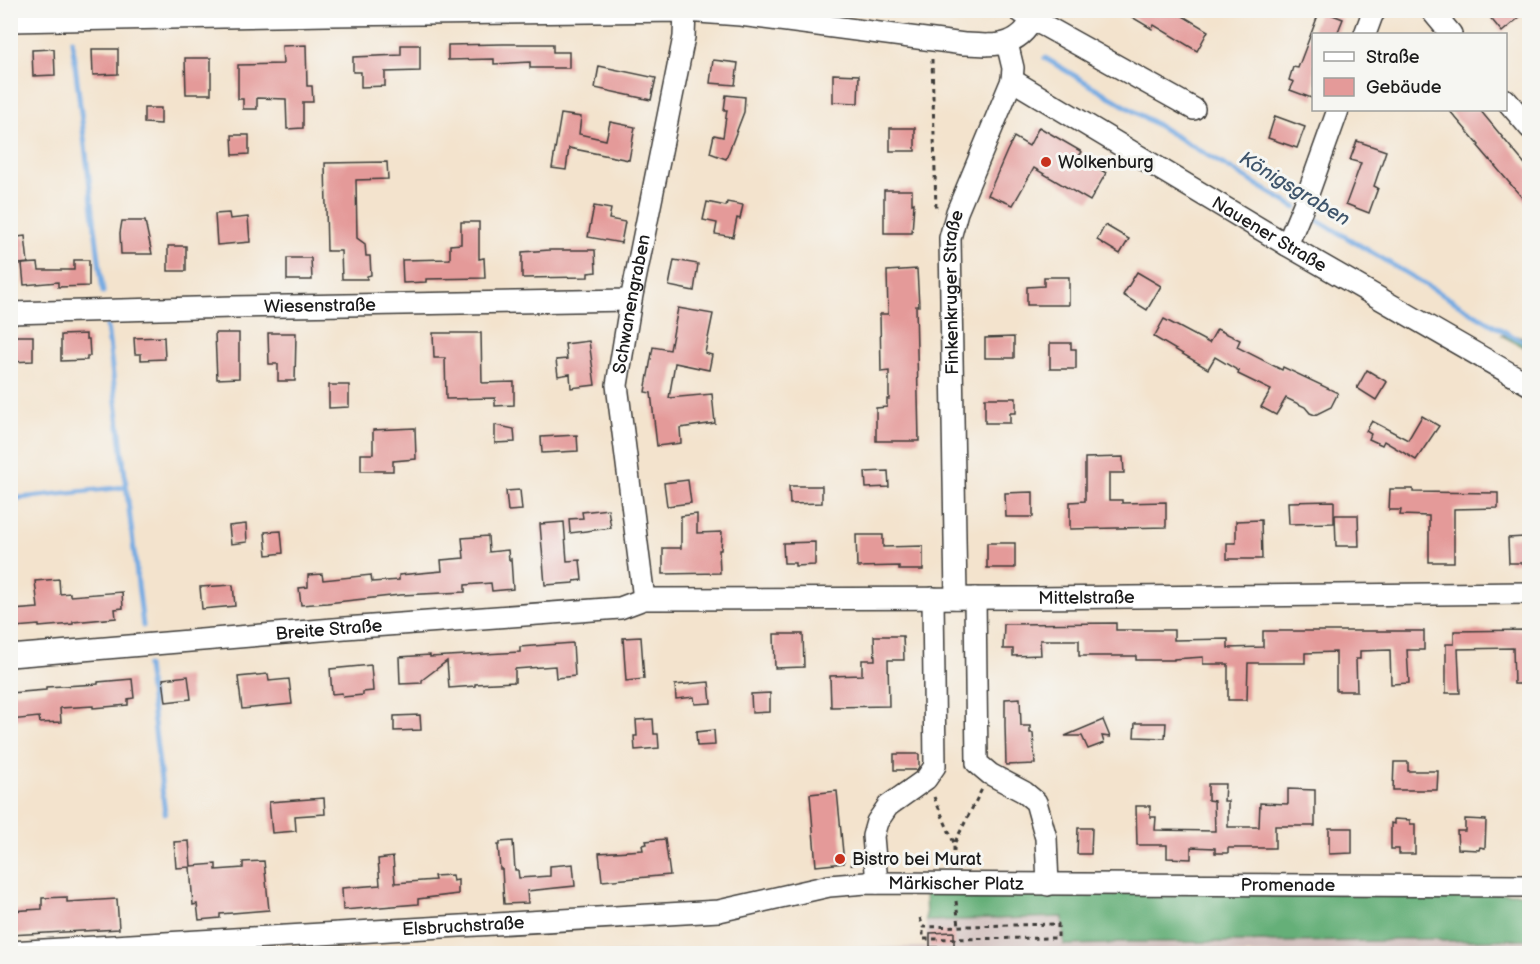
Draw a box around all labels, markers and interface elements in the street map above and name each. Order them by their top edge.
legend [1312,33,1507,111]
text: Straße [1366,47,1420,68]
text: Gebäude [1366,77,1442,98]
water label: Königsgraben [1235,146,1354,231]
place label: Wolkenburg [1058,152,1154,173]
marker: Wolkenburg [1039,155,1053,169]
street label: Nauener Straße [1208,192,1331,277]
street label: Finkenkruger Straße [940,207,968,375]
street label: Schwanengraben [609,233,655,375]
street label: Wiesenstraße [264,294,376,317]
street label: Mittelstraße [1038,587,1135,609]
street label: Breite Straße [275,615,383,645]
place label: Bistro bei Murat [852,849,982,870]
marker: Bistro bei Murat [833,852,847,866]
street label: Märkischer Platz [888,873,1024,895]
street label: Promenade [1241,875,1336,896]
street label: Elsbruchstraße [401,912,525,940]

